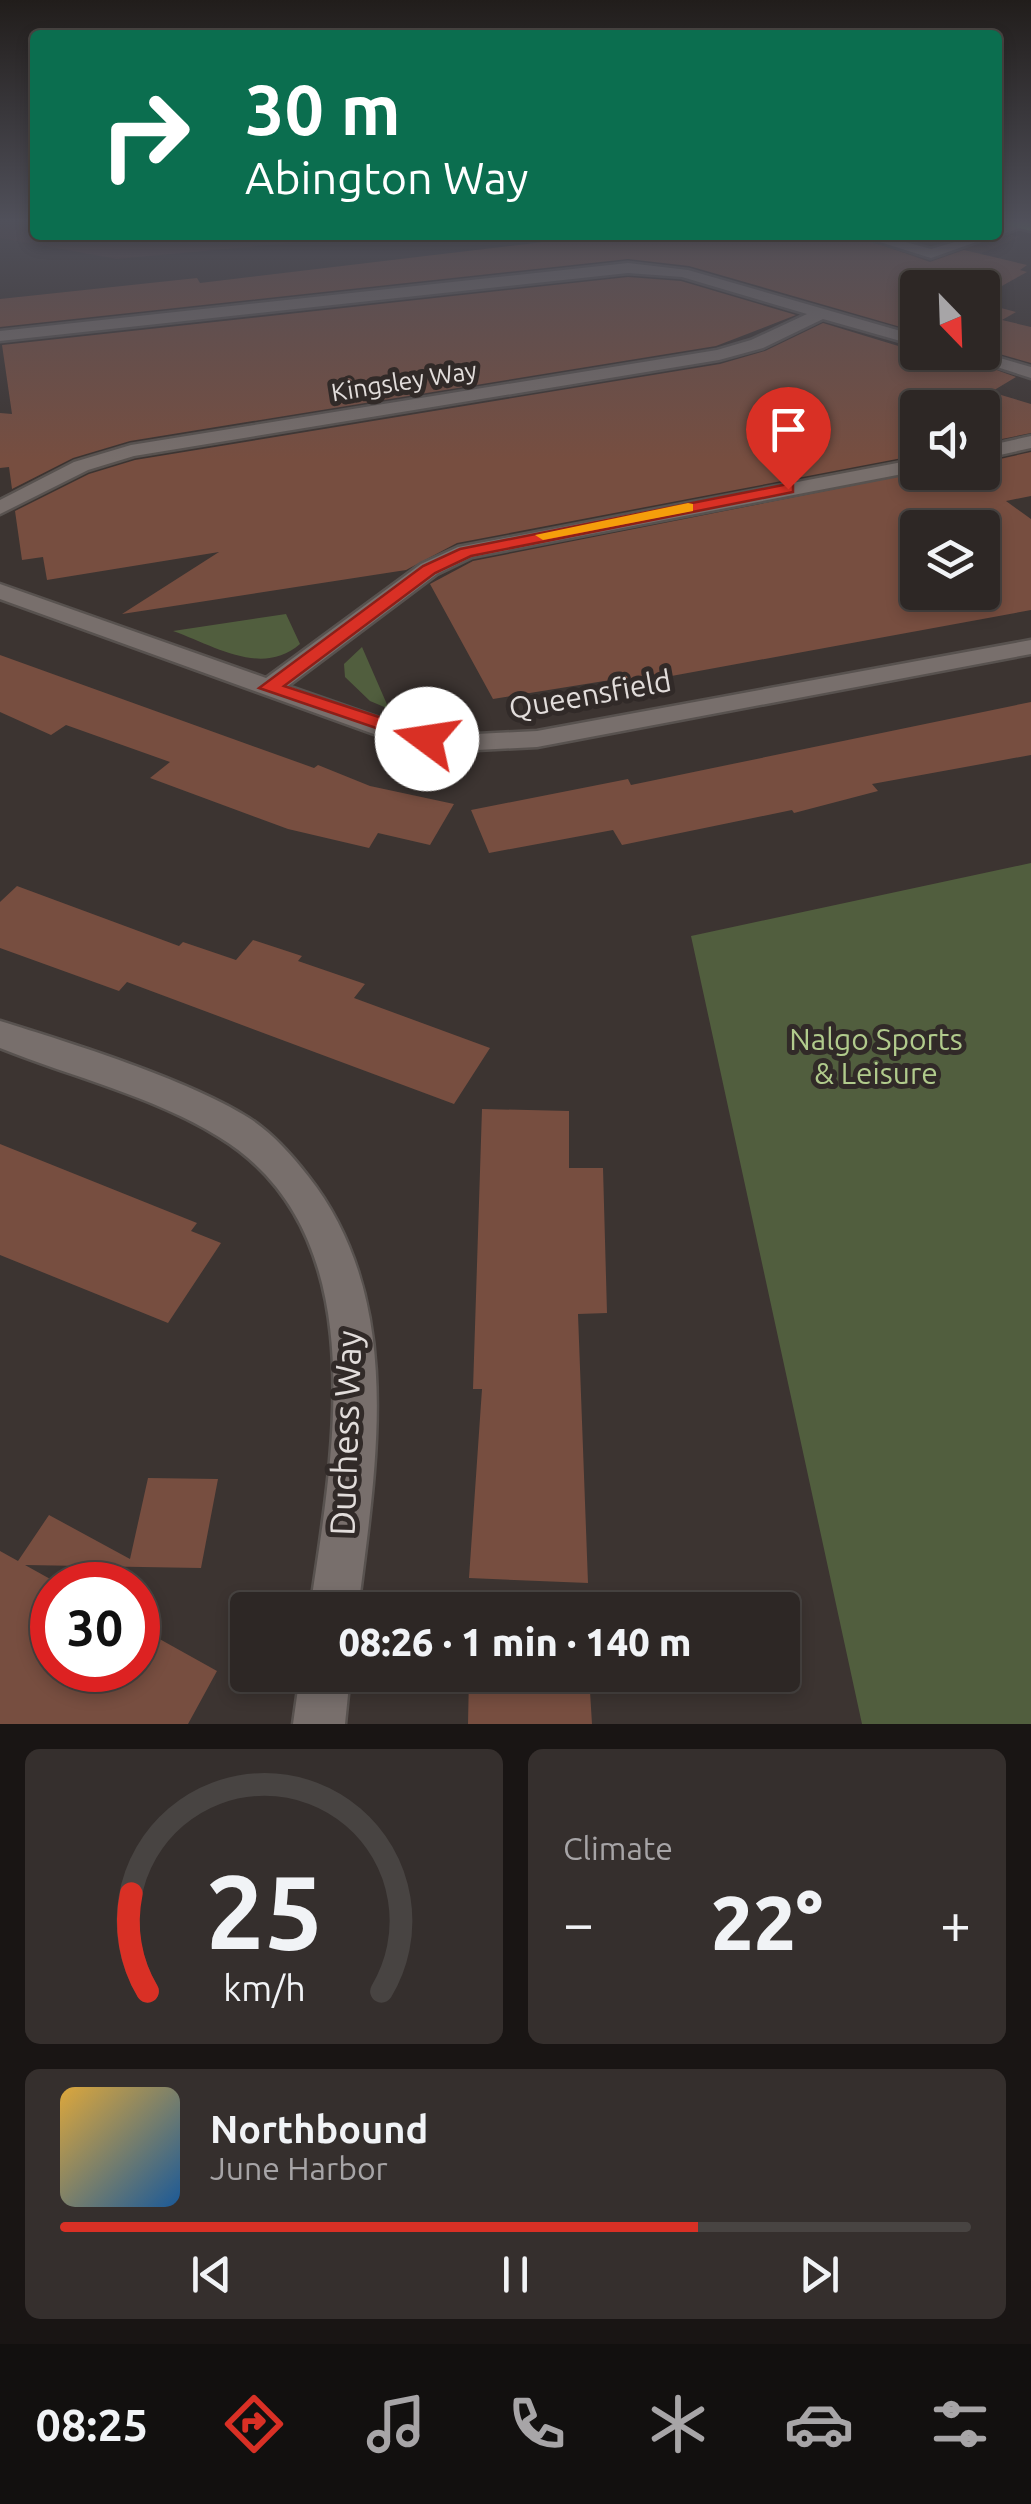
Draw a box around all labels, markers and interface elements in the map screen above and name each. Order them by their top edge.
icon: right [80,70,210,200]
text: 30 m [245,70,401,148]
text: Abington Way [245,152,529,203]
north arrow [900,270,1000,370]
map controls [900,270,1000,610]
street label: Kingsley Way [329,356,479,406]
pin [746,387,831,490]
button: sound [900,390,1000,490]
icon: arrive [761,402,816,457]
button: layers [900,510,1000,610]
street label: Queensfield [506,663,674,725]
position arrow [375,687,479,791]
park label: Nalgo Sports & Leisure [789,1022,963,1090]
street label: Duchess Way [321,1330,369,1536]
speed limit sign: 30 [30,1562,160,1692]
text: 08:26 · 1 min · 140 m [338,1621,692,1663]
text: Climate [563,1830,673,1866]
text: 25 [205,1852,323,1969]
text: 22° [711,1880,823,1964]
text: − [563,1892,594,1953]
text: + [940,1892,971,1953]
text: km/h [223,1968,305,2008]
text: Northbound [210,2108,428,2150]
text: June Harbor [210,2150,388,2186]
icon: previous [184,2247,239,2302]
icon: pause [488,2247,543,2302]
icon: next [792,2247,847,2302]
icon: directions [219,2389,289,2459]
icon: music [361,2389,431,2459]
icon: phone [502,2389,572,2459]
icon: climate [643,2389,713,2459]
icon: car [784,2389,854,2459]
icon: filters [925,2389,995,2459]
text: 08:25 [36,2399,148,2450]

